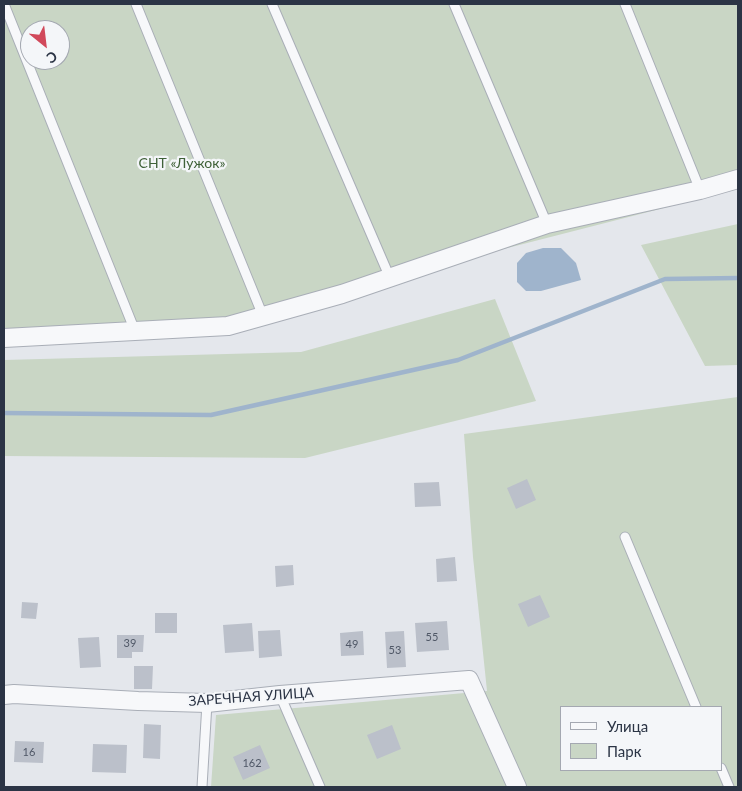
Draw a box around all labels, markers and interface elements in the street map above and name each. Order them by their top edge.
north arrow [20,20,70,70]
text: С [44,48,60,67]
park label: СНТ «Лужок» [139,155,225,171]
house number: 55 [426,630,438,644]
house number: 39 [124,636,136,650]
house number: 49 [346,637,358,651]
house number: 53 [389,643,401,657]
street label: ЗАРЕЧНАЯ УЛИЦА [188,684,314,710]
legend [560,706,722,771]
text: Улица [607,717,648,735]
text: Парк [607,742,641,760]
house number: 16 [23,745,35,759]
house number: 162 [242,756,262,770]

